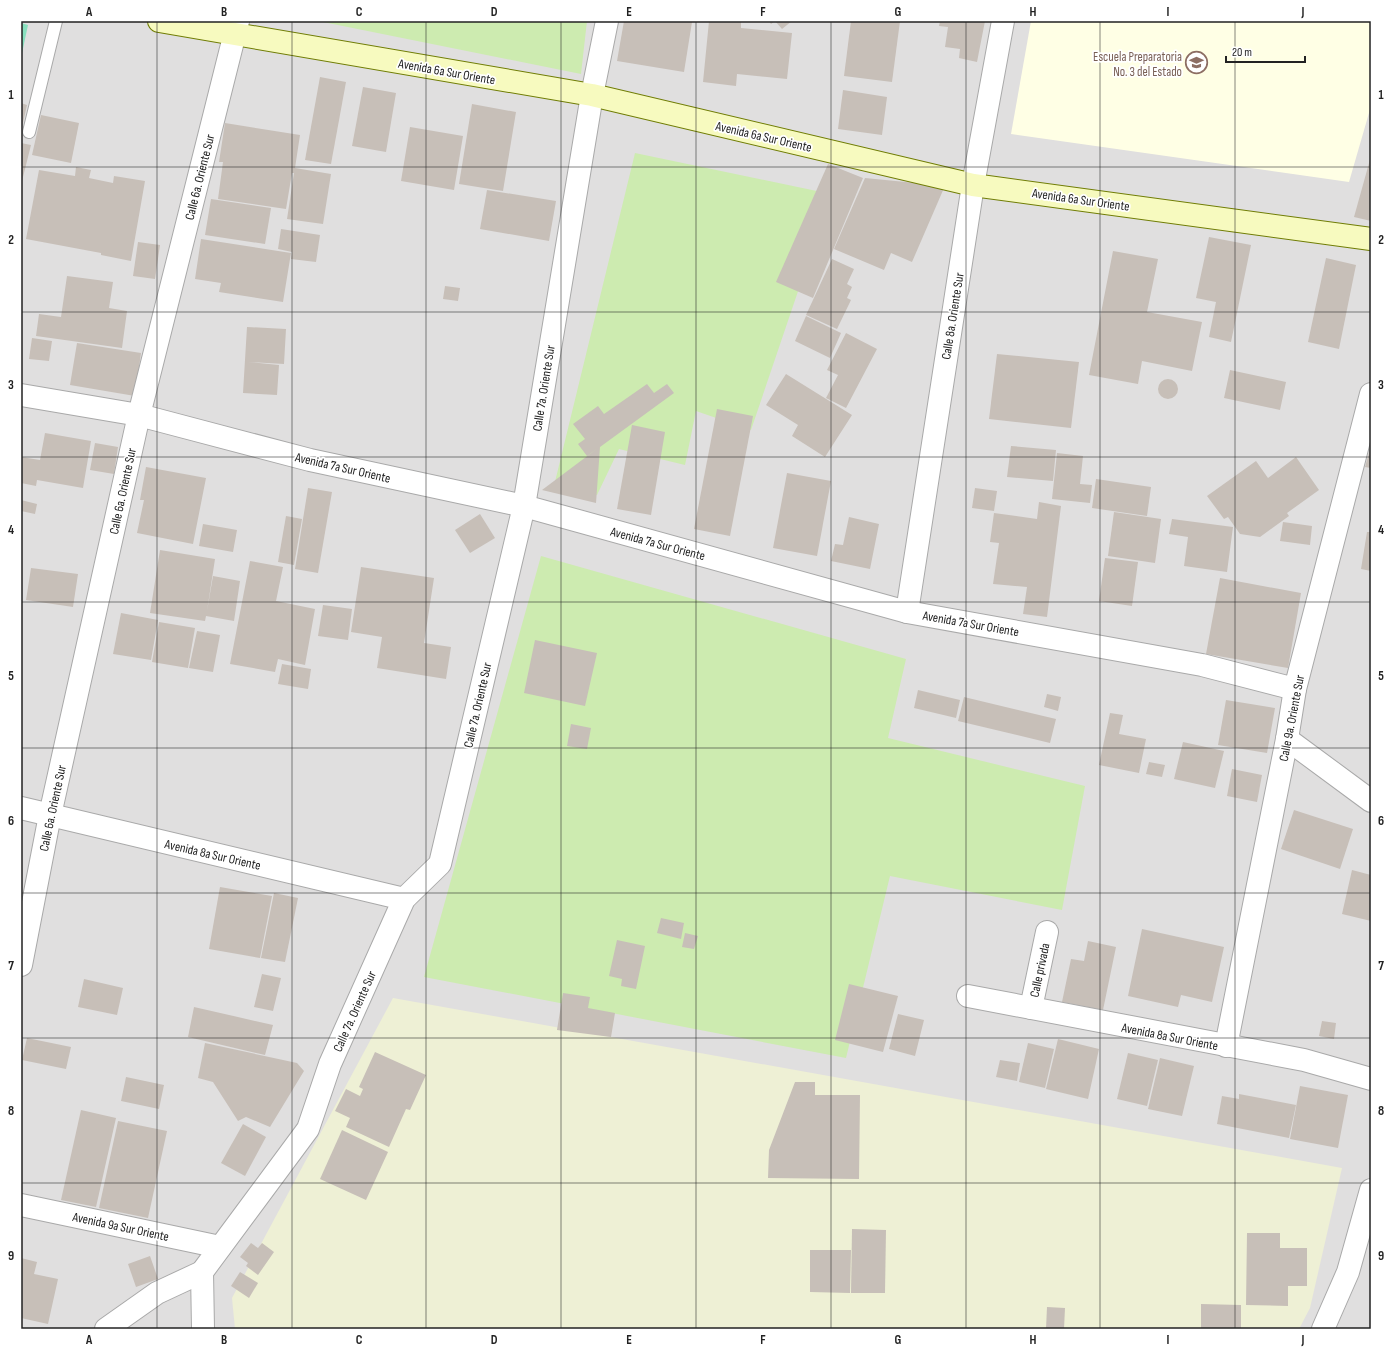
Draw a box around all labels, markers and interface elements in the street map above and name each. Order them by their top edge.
text: A [85,4,93,20]
text: B [221,4,227,20]
text: C [356,4,363,20]
text: D [491,4,498,20]
text: E [626,4,632,20]
text: F [760,4,766,20]
text: G [895,4,902,20]
text: H [1030,4,1037,20]
text: I [1167,4,1170,20]
text: J [1301,4,1305,20]
scale bar [1226,38,1305,64]
text: 20 m [1232,45,1252,60]
place label: Escuela Preparatoria No. 3 del Estado [1093,49,1182,80]
school or university icon: Escuela Preparatoria No. 3 del Estado [1184,50,1210,76]
street label: Avenida 6a Sur Oriente [396,55,497,88]
text: 1 [8,87,14,103]
text: 1 [1378,87,1384,103]
street label: Avenida 6a Sur Oriente [713,118,813,156]
street label: Calle 6a. Oriente Sur [182,132,218,222]
street label: Avenida 6a Sur Oriente [1030,185,1131,215]
text: 2 [8,232,14,248]
text: 2 [1378,232,1384,248]
street label: Calle 8a. Oriente Sur [938,271,968,361]
street label: Calle 7a. Oriente Sur [529,344,559,432]
text: 3 [8,377,14,393]
text: 3 [1378,377,1384,393]
street label: Calle 6a. Oriente Sur [106,446,140,536]
street label: Avenida 7a Sur Oriente [293,449,392,487]
text: 4 [8,522,14,538]
text: 4 [1378,522,1384,538]
street label: Avenida 7a Sur Oriente [608,523,707,564]
street label: Avenida 7a Sur Oriente [920,607,1020,640]
street label: Calle 7a. Oriente Sur [460,661,496,749]
text: 5 [8,668,14,684]
text: 5 [1378,668,1384,684]
street label: Calle 9a. Oriente Sur [1276,673,1308,763]
street label: Calle 6a. Oriente Sur [36,763,70,853]
text: 6 [8,813,14,829]
text: 6 [1378,813,1384,829]
street label: Avenida 8a Sur Oriente [162,836,262,874]
street label: Calle privada [1026,942,1054,999]
text: 7 [8,958,14,974]
text: 7 [1378,958,1384,974]
street label: Calle 7a. Oriente Sur [330,968,380,1054]
street label: Avenida 8a Sur Oriente [1119,1020,1219,1054]
text: 8 [8,1103,14,1119]
text: 8 [1378,1103,1384,1119]
street label: Avenida 9a Sur Oriente [70,1209,170,1245]
text: 9 [8,1248,14,1264]
text: 9 [1378,1248,1384,1264]
text: A [85,1332,93,1348]
text: B [221,1332,227,1348]
text: C [356,1332,363,1348]
text: D [491,1332,498,1348]
text: E [626,1332,632,1348]
text: F [760,1332,766,1348]
text: G [895,1332,902,1348]
text: H [1030,1332,1037,1348]
text: I [1167,1332,1170,1348]
text: J [1301,1332,1305,1348]

